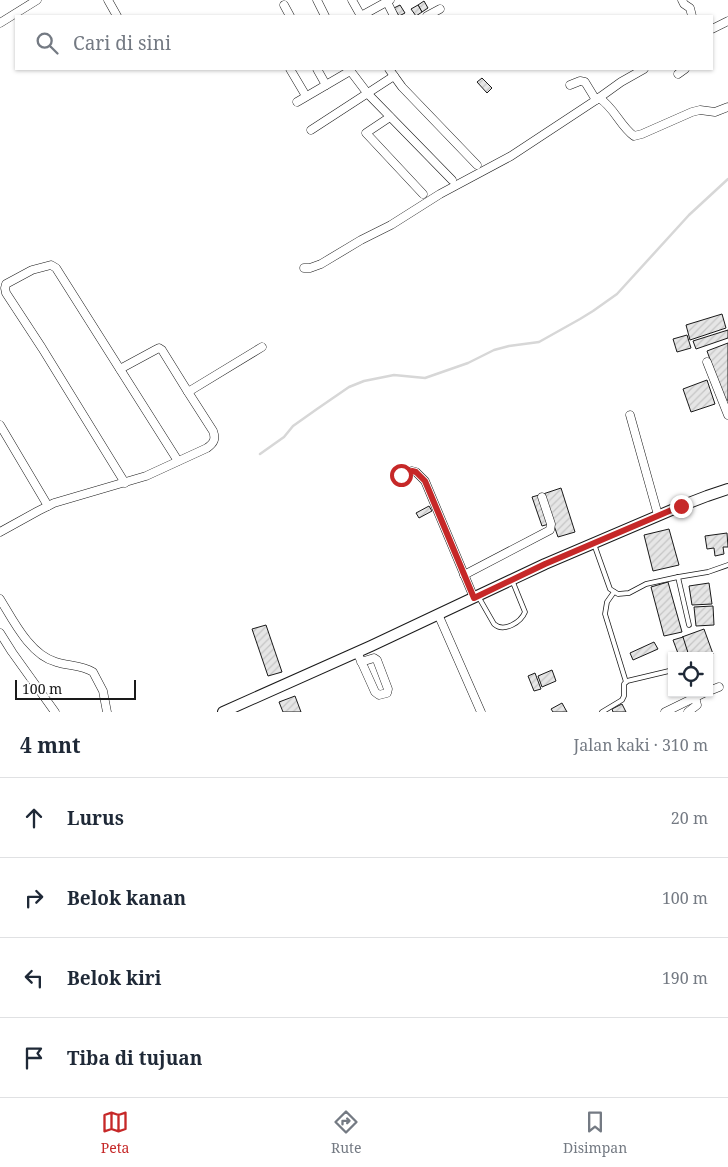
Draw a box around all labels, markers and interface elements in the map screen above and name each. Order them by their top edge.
search box [15,15,713,70]
icon: search [33,29,61,57]
text: Cari di sini [73,30,171,56]
route start [390,464,413,487]
route end [670,495,693,518]
map controls [668,652,713,697]
button: locate [668,652,713,697]
scale bar [15,677,136,700]
text: 100 m [22,679,62,698]
text: 4 mnt [20,731,81,759]
text: Jalan kaki · 310 m [574,734,708,756]
icon: ahead [20,804,48,832]
text: Lurus [67,805,124,831]
text: 20 m [671,807,708,829]
icon: right [20,884,48,912]
text: Belok kanan [67,885,186,911]
text: 100 m [662,887,708,909]
icon: left [20,964,48,992]
text: Belok kiri [67,965,161,991]
text: 190 m [662,967,708,989]
icon: arrive [20,1044,48,1072]
text: Tiba di tujuan [67,1045,202,1071]
tab: Peta [101,1108,130,1157]
tab: Rute [331,1108,362,1157]
tab: Disimpan [563,1108,627,1157]

